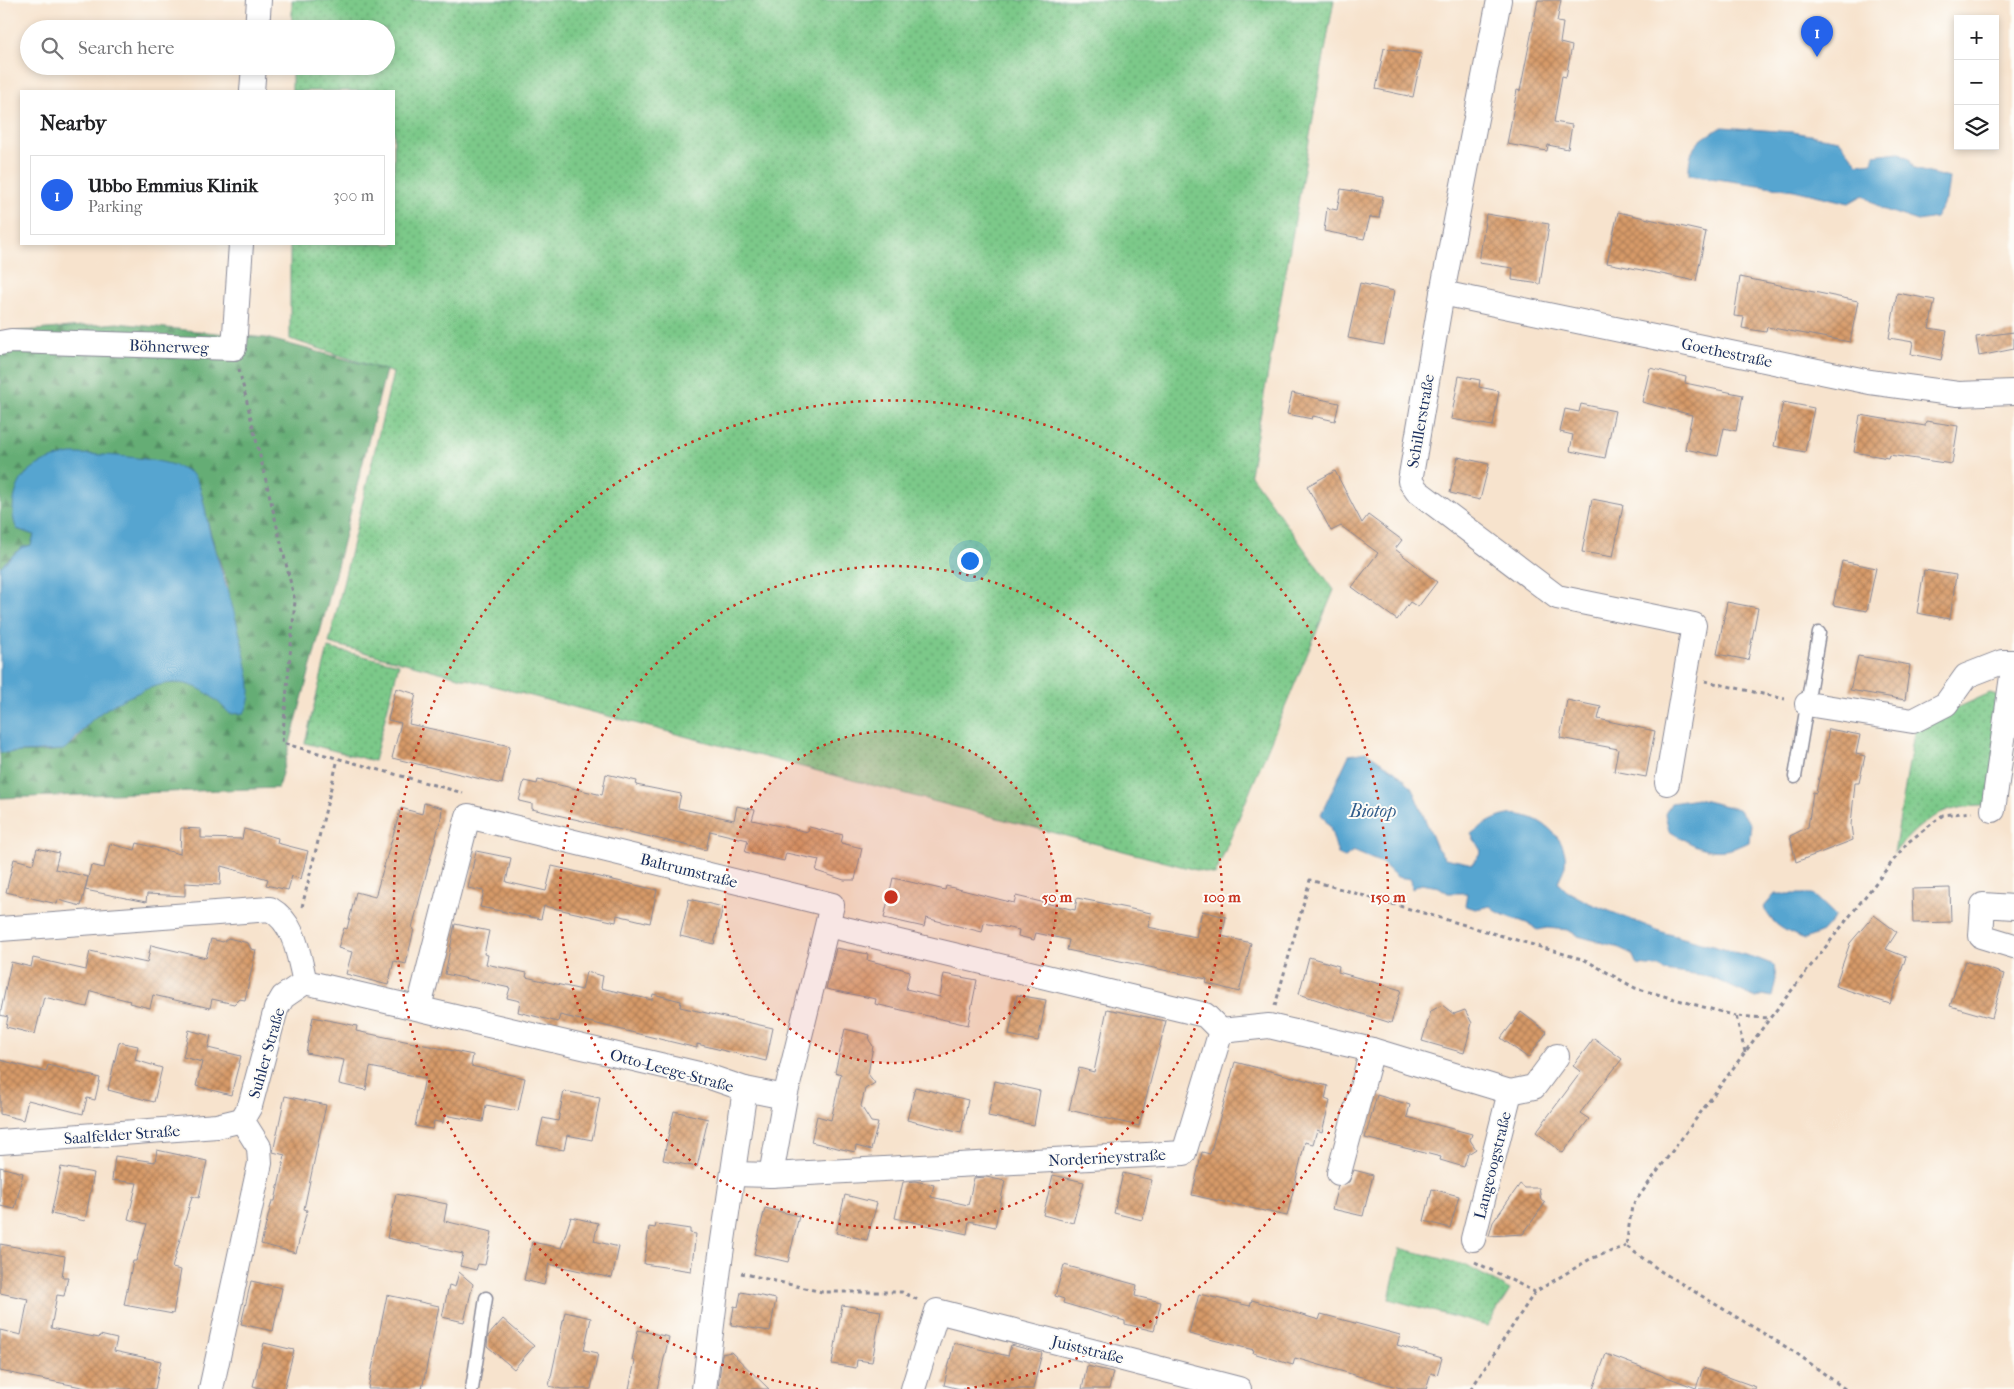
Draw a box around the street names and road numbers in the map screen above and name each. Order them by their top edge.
street label: Goethestraße [1680,334,1774,371]
street label: Böhnerweg [129,336,209,357]
street label: Schillerstraße [1403,373,1438,469]
street label: Baltrumstraße [638,849,740,892]
street label: Suhler Straße [244,1005,289,1101]
street label: Otto-Leege-Straße [608,1045,736,1096]
street label: Langeoogstraße [1470,1109,1515,1221]
street label: Saalfelder Straße [63,1121,181,1148]
street label: Norderneystraße [1048,1145,1166,1170]
street label: Juiststraße [1048,1331,1126,1368]

